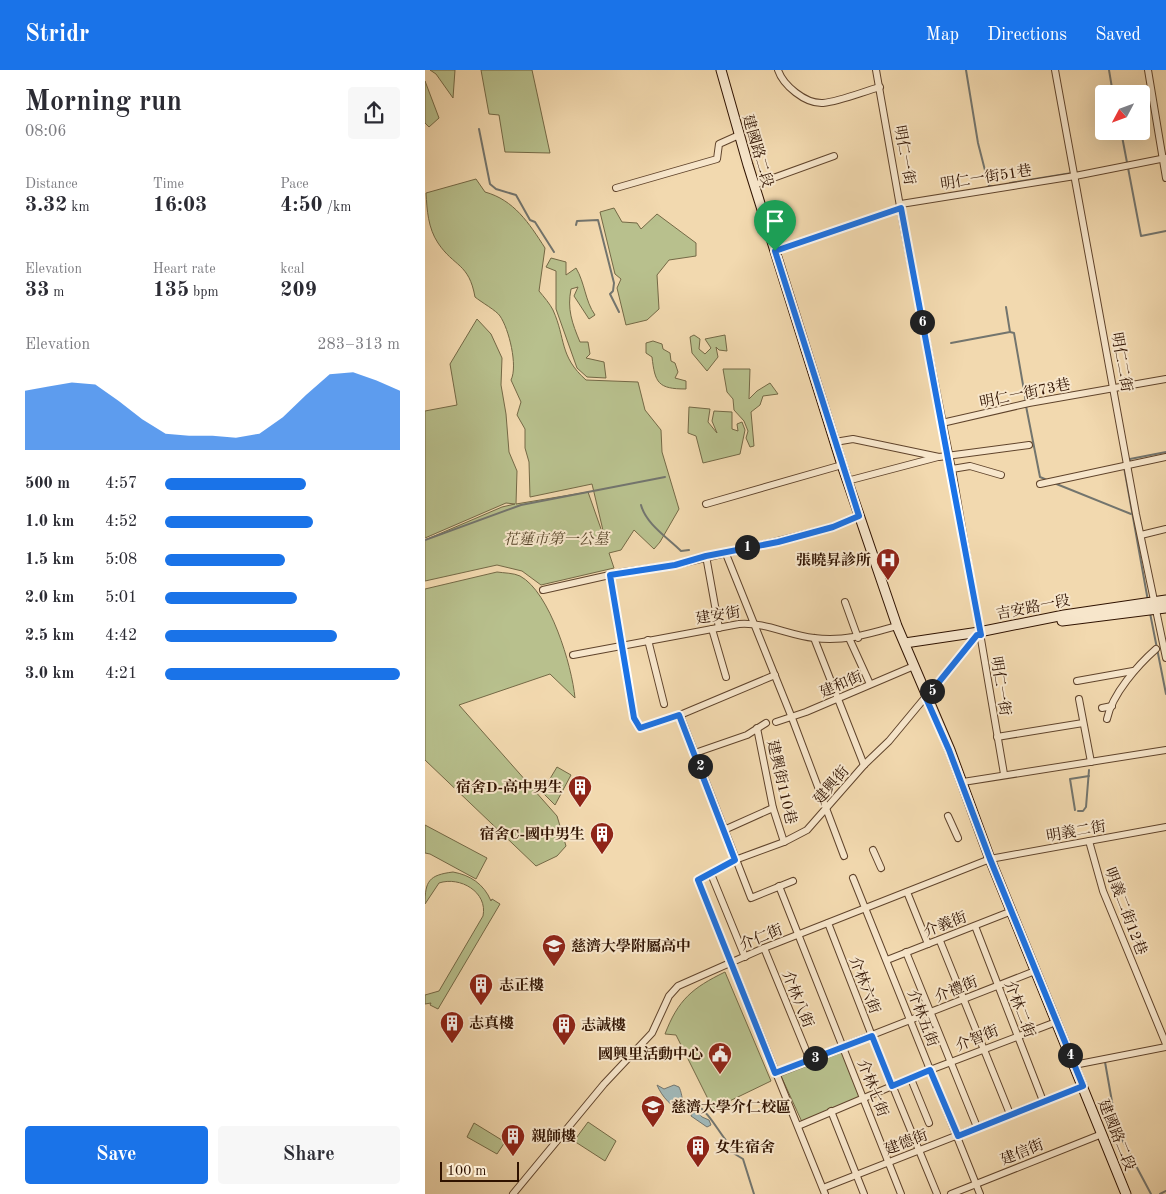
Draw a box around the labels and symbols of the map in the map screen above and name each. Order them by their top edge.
north arrow [1095,85,1150,140]
street label: 建國路二段 [739,113,776,190]
street label: 明仁一街 [891,124,918,186]
street label: 明仁一街51巷 [939,162,1033,193]
pin [754,200,796,251]
pin: 6 [909,310,935,334]
street label: 明仁二街 [1108,331,1135,393]
street label: 明仁一街73巷 [978,376,1072,411]
park label: 花蓮市第一公墓 [503,531,611,548]
pin: 1 [735,534,759,560]
hospital icon: 張曉昇診所 [875,547,901,581]
place label: 張曉昇診所 [796,551,871,569]
street label: 吉安路一段 [995,592,1072,623]
street label: 建安街 [695,604,742,627]
street label: 明仁一街 [987,655,1014,717]
street label: 建和街 [817,668,865,701]
pin: 5 [919,678,945,704]
street label: 建興街110巷 [764,738,799,826]
pin: 2 [687,754,713,778]
street label: 建興街 [810,763,853,808]
building icon: 宿舍D-高中男生 [567,774,593,808]
place label: 宿舍D-高中男生 [456,778,563,796]
street label: 明義二街 [1045,818,1107,845]
building icon: 宿舍C-國中男生 [589,821,615,855]
place label: 宿舍C-國中男生 [480,825,585,843]
street label: 明義二街12巷 [1101,865,1150,957]
street label: 介義街 [921,908,969,940]
street label: 介仁街 [737,921,785,954]
school or university icon: 慈濟大學附屬高中 [541,933,567,967]
place label: 慈濟大學附屬高中 [571,937,691,955]
street label: 介林六街 [846,954,883,1016]
street label: 介林八街 [778,968,817,1030]
building icon: 志正樓 [468,972,494,1006]
street label: 介禮街 [932,973,980,1006]
place label: 志正樓 [499,977,544,994]
street label: 介林二街 [1001,978,1038,1040]
street label: 介林五街 [904,987,941,1049]
building icon: 志真樓 [439,1010,465,1044]
building icon: 志誠樓 [551,1012,577,1046]
place label: 志真樓 [469,1015,514,1032]
place label: 志誠樓 [581,1016,626,1034]
street label: 介智街 [953,1022,1001,1055]
public building icon: 國興里活動中心 [707,1041,733,1075]
pin: 4 [1057,1042,1083,1068]
place label: 國興里活動中心 [598,1045,703,1063]
pin: 3 [803,1046,827,1070]
street label: 介林七街 [854,1057,891,1119]
school or university icon: 慈濟大學介仁校區 [640,1094,666,1128]
street label: 建國路二段 [1095,1097,1138,1173]
place label: 慈濟大學介仁校區 [671,1098,791,1116]
building icon: 親師樓 [500,1123,526,1157]
street label: 建德街 [882,1126,930,1158]
place label: 親師樓 [531,1128,576,1145]
building icon: 女生宿舍 [685,1134,711,1168]
street label: 建信街 [998,1136,1046,1169]
place label: 女生宿舍 [715,1138,775,1156]
scale bar [440,1159,519,1182]

